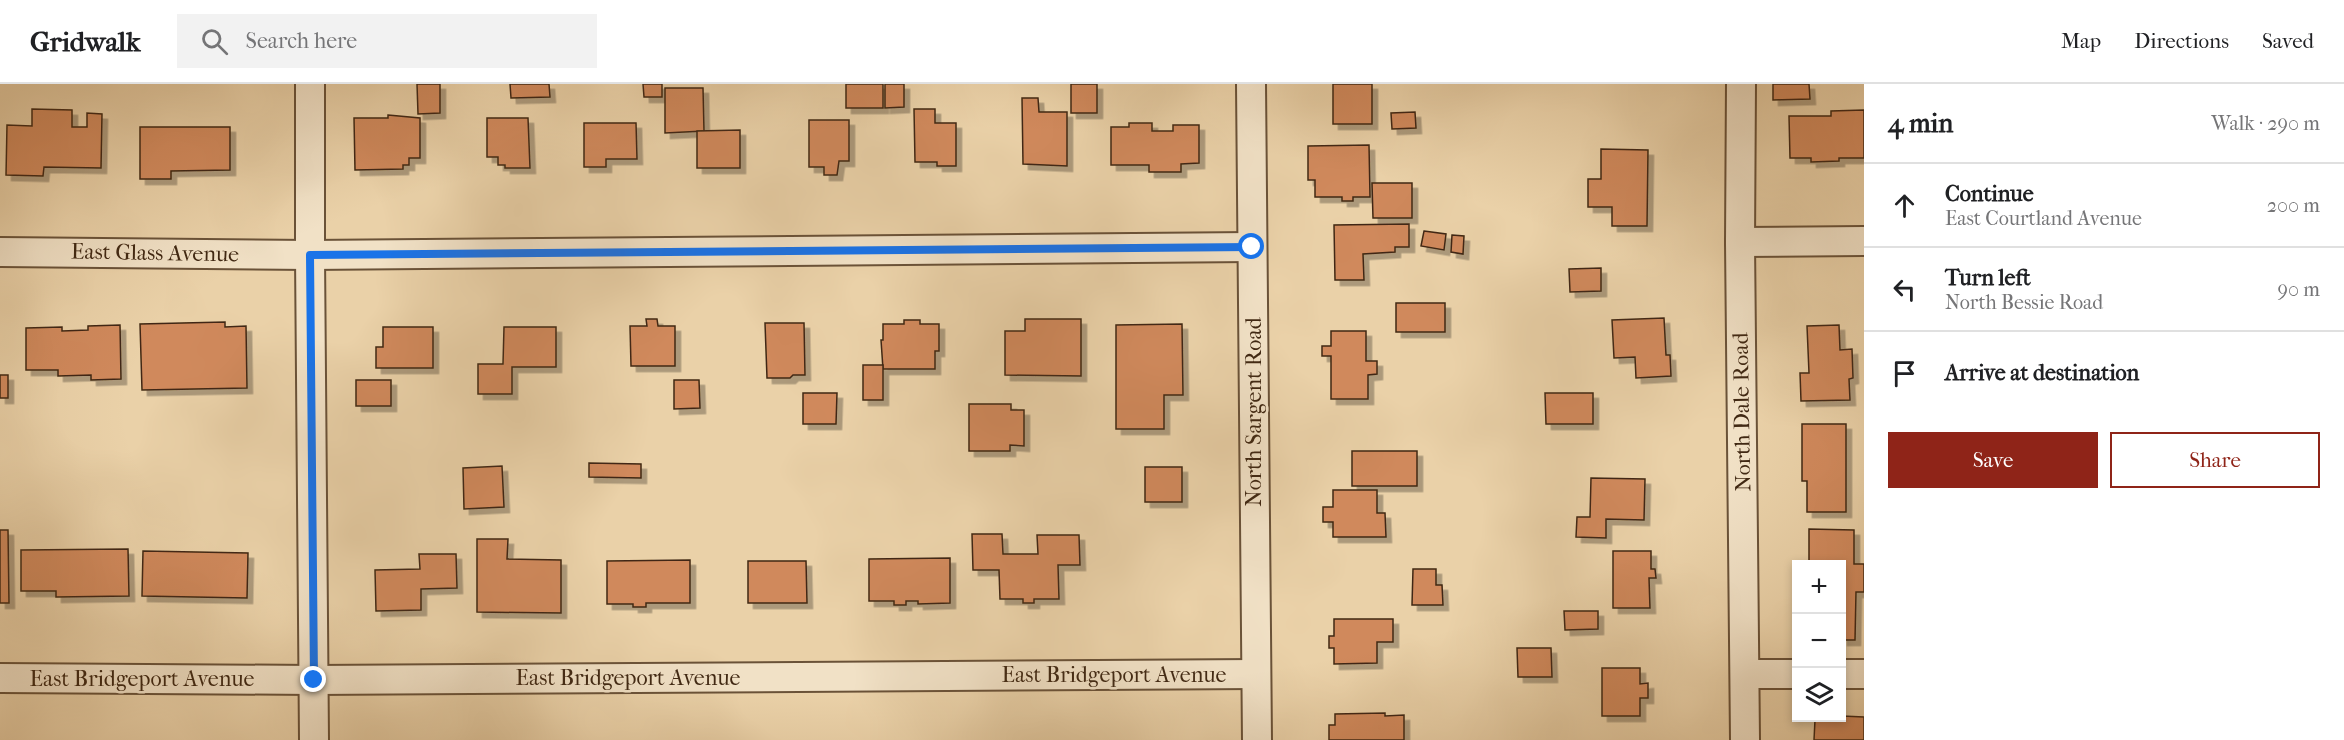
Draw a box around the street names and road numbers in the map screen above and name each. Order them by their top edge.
street label: East Glass Avenue [71,239,239,267]
street label: North Sargent Road [1241,316,1267,507]
street label: North Dale Road [1728,331,1756,492]
street label: East Bridgeport Avenue [1002,662,1227,688]
street label: East Bridgeport Avenue [516,665,741,691]
street label: East Bridgeport Avenue [30,666,255,692]

